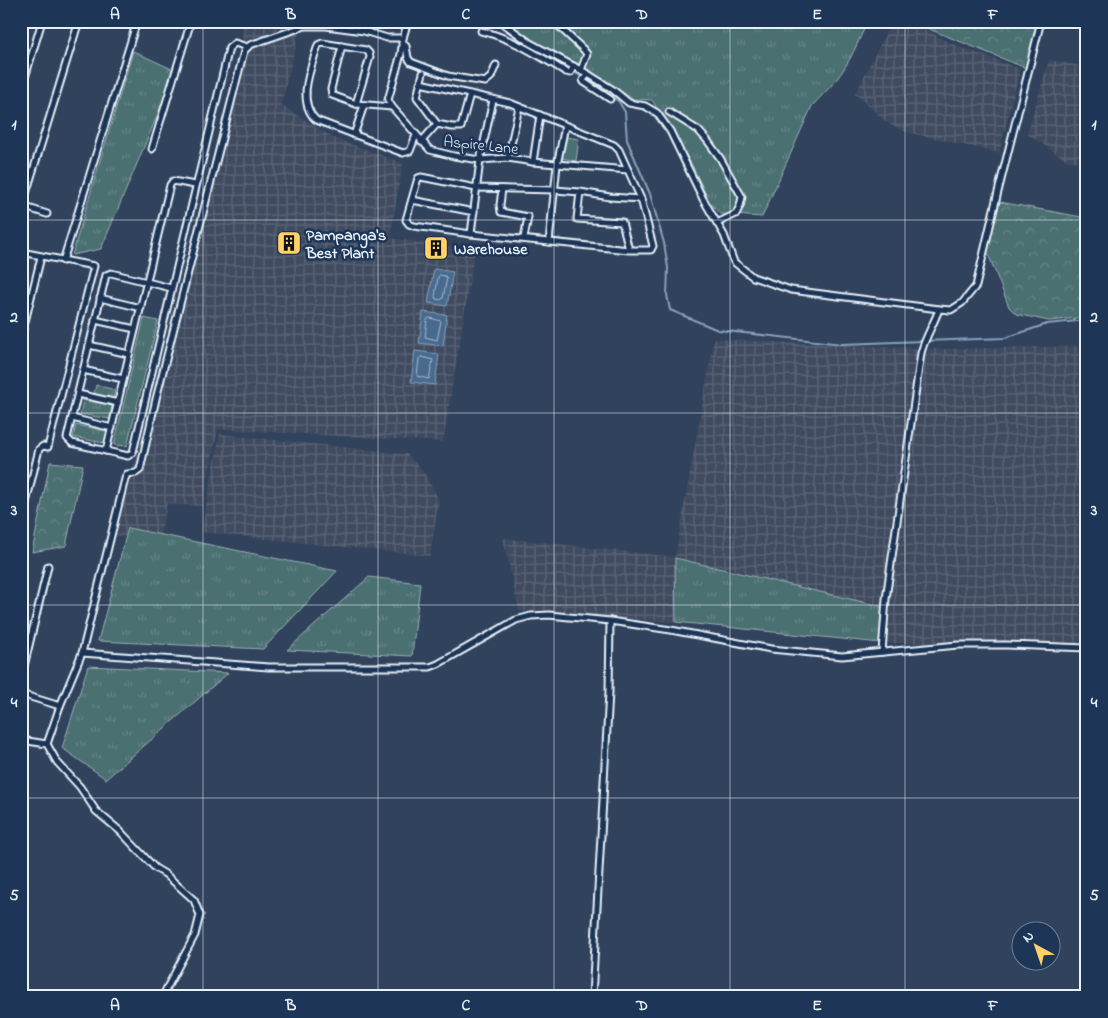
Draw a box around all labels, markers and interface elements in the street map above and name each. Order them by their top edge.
text: A [110,3,120,27]
text: B [285,3,297,27]
text: C [462,3,471,27]
text: D [635,3,648,27]
text: E [812,3,822,27]
text: F [987,3,999,27]
text: 1 [11,113,17,137]
text: 1 [1091,113,1097,137]
street label: Aspire Lane [442,130,520,162]
place label: Pampanga's Best Plant [305,224,386,266]
building icon: Pampanga's Best Plant [276,230,302,256]
building icon: Warehouse [423,235,449,261]
place label: Warehouse [454,238,528,262]
text: 2 [9,306,18,330]
text: 2 [1089,306,1098,330]
text: 3 [10,499,18,523]
text: 3 [1090,499,1098,523]
text: 4 [10,691,18,715]
text: 4 [1090,691,1098,715]
text: 5 [9,884,19,908]
text: 5 [1089,884,1099,908]
north arrow [1010,920,1060,970]
text: N [1018,926,1039,948]
text: A [110,994,120,1018]
text: B [285,994,297,1018]
text: C [462,994,471,1018]
text: D [635,994,648,1018]
text: E [812,994,822,1018]
text: F [987,994,999,1018]

